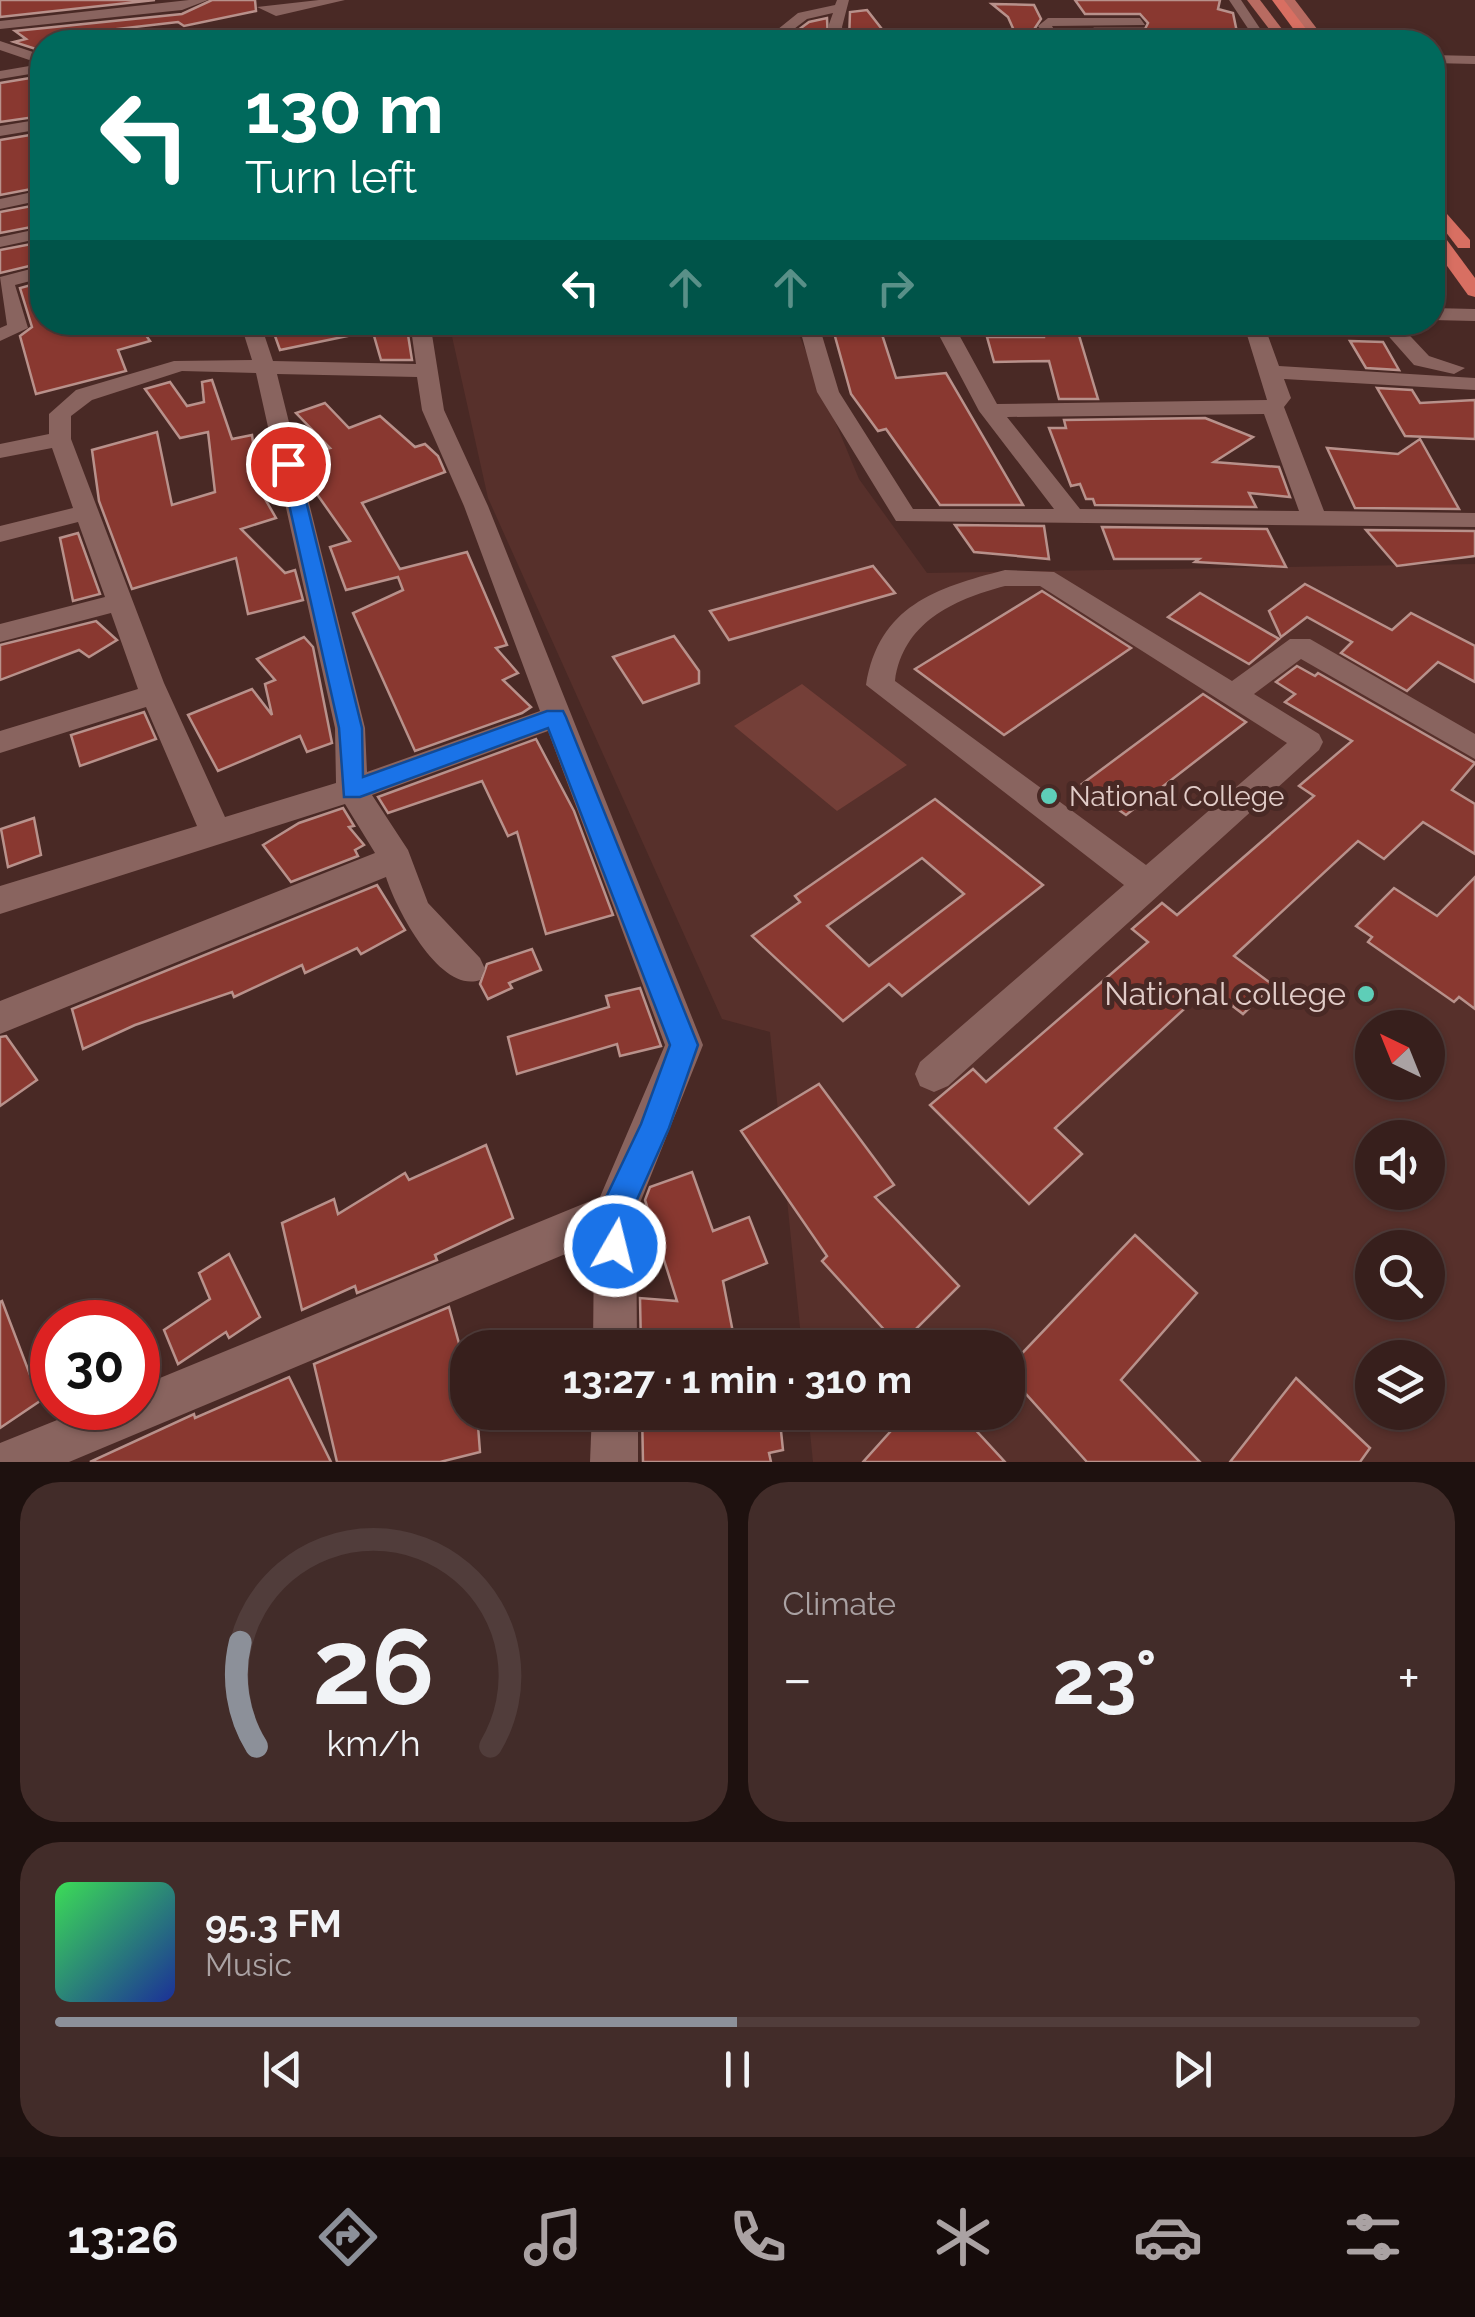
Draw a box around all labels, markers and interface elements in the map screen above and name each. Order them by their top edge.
text: 130 m [245,67,444,149]
icon: left [80,70,210,200]
text: Turn left [245,151,417,204]
icon: left [553,260,608,315]
icon: ahead [658,260,713,315]
icon: ahead [763,260,818,315]
icon: right [868,260,923,315]
pin [246,422,331,507]
icon: arrive [261,437,316,492]
place label: National College [1069,780,1285,813]
marker: National College [1038,785,1060,807]
place label: National college [1104,975,1346,1012]
marker: National college [1355,983,1377,1005]
north arrow [1355,1010,1445,1100]
map controls [1355,1010,1445,1430]
button: sound [1355,1120,1445,1210]
position arrow [563,1194,667,1298]
button: search [1355,1230,1445,1320]
speed limit sign: 30 [30,1300,160,1430]
button: layers [1355,1340,1445,1430]
text: 13:27 · 1 min · 310 m [563,1357,912,1402]
text: Climate [783,1585,896,1622]
text: 26 [313,1606,435,1728]
text: 23° [1053,1633,1157,1722]
text: − [783,1646,812,1711]
text: + [1397,1646,1420,1711]
text: km/h [327,1722,421,1764]
text: 95.3 FM [205,1901,342,1946]
text: Music [205,1946,292,1983]
icon: previous [255,2042,310,2097]
icon: pause [710,2042,765,2097]
icon: next [1165,2042,1220,2097]
icon: directions [313,2202,383,2272]
icon: music [518,2202,588,2272]
icon: phone [723,2202,793,2272]
icon: climate [928,2202,998,2272]
icon: car [1133,2202,1203,2272]
icon: filters [1338,2202,1408,2272]
text: 13:26 [67,2211,179,2264]

